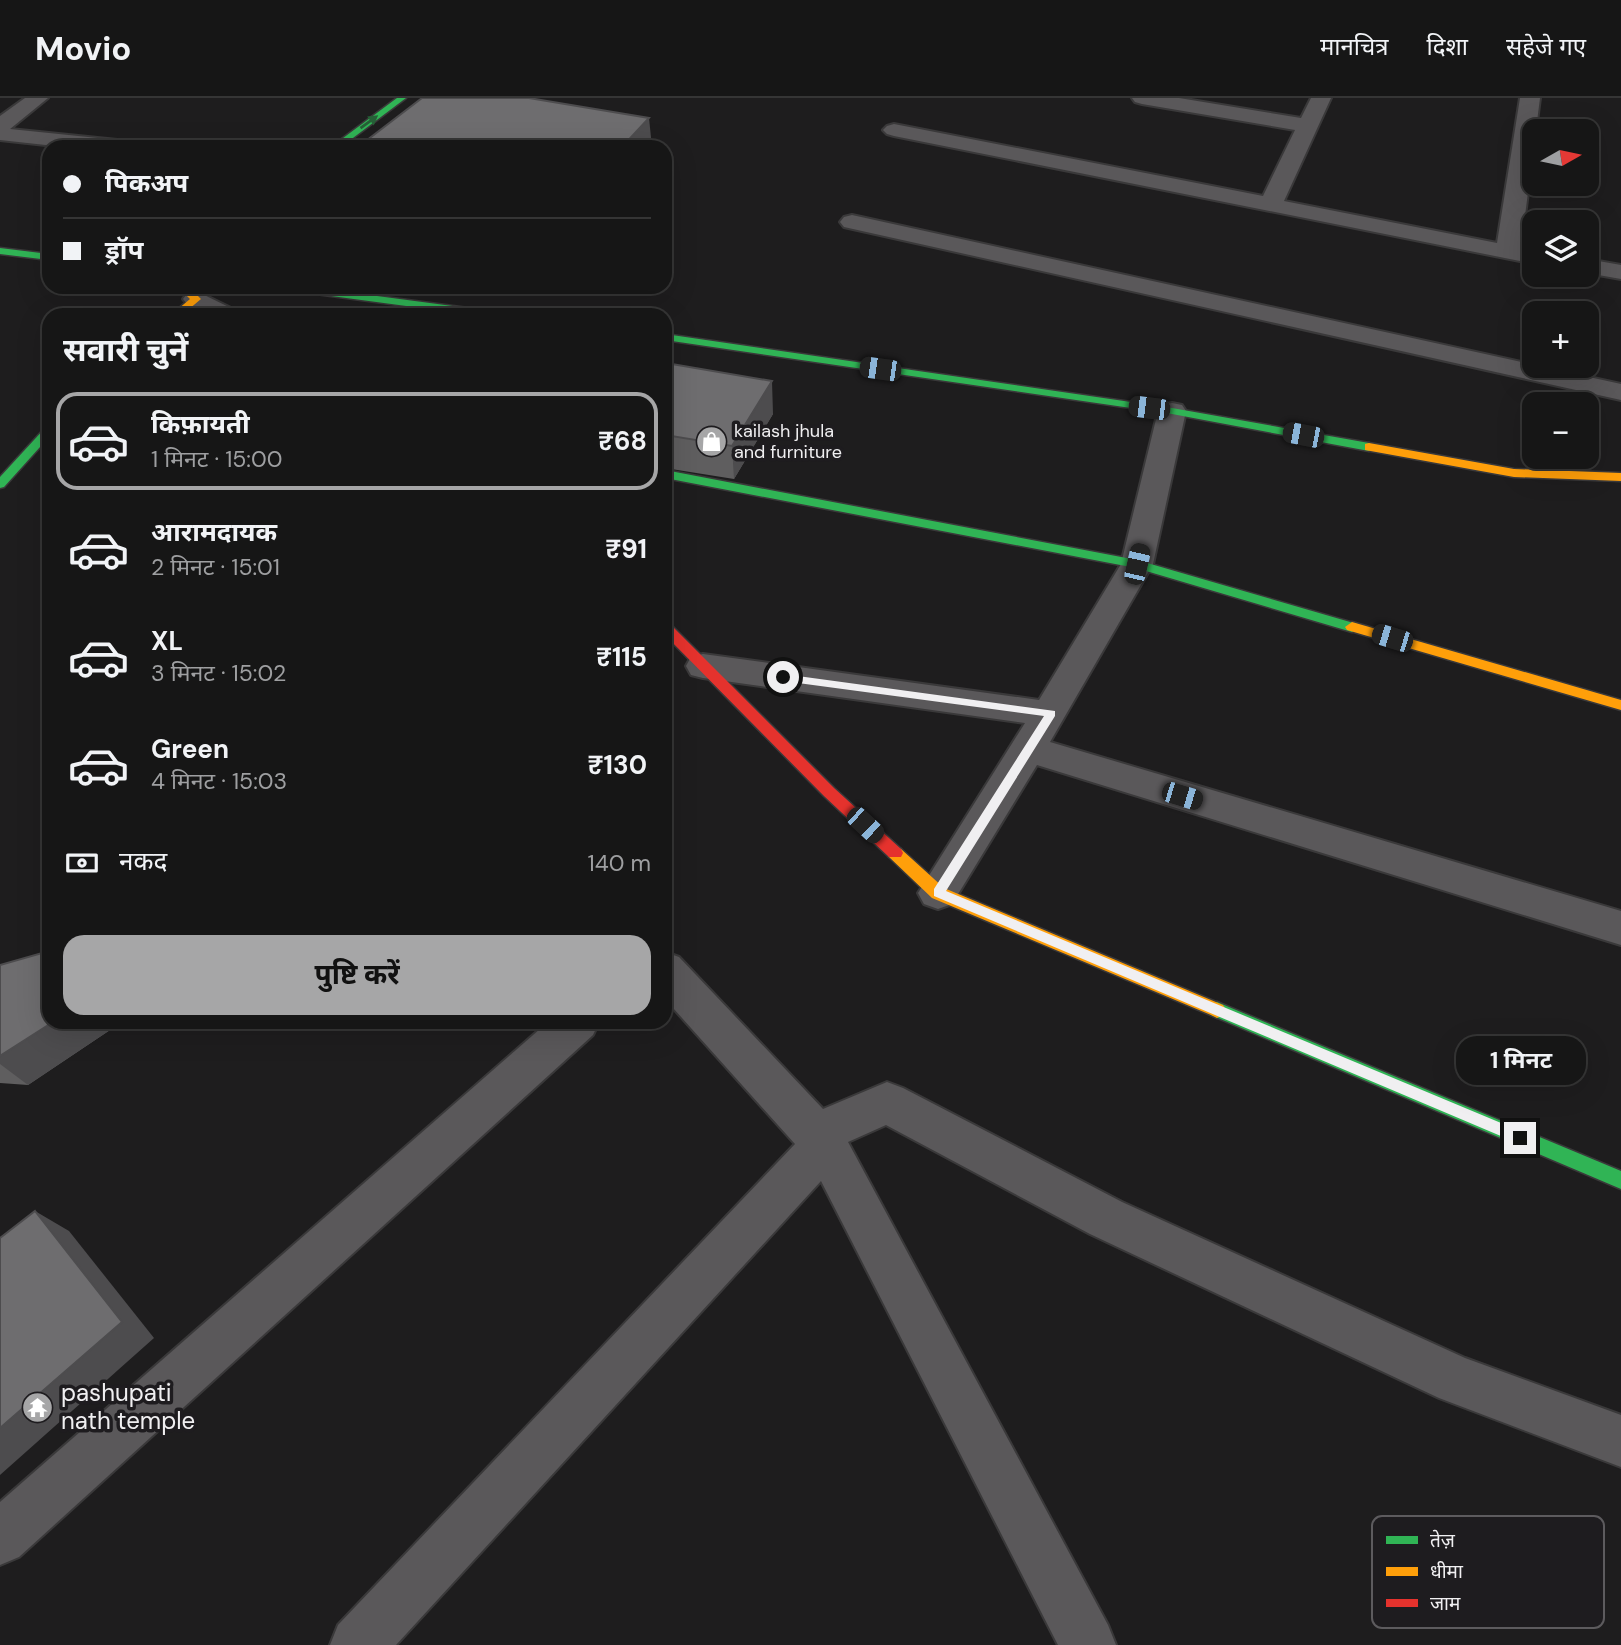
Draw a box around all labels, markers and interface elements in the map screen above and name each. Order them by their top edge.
text: Movio [35,27,131,70]
text: मानचित्र [1320,31,1389,62]
text: दिशा [1427,31,1468,62]
text: सहेजे गए [1506,31,1586,62]
one-way arrow [360,116,378,130]
north arrow [1522,119,1600,196]
map controls [1522,119,1599,469]
text: पिकअप [105,166,188,200]
button: layers [1522,210,1599,287]
text: ड्रॉप [105,233,143,267]
button: + [1522,301,1599,378]
text: सवारी चुनें [63,329,188,371]
car [858,356,903,382]
button: − [1522,392,1599,469]
car [1127,395,1172,421]
text: किफ़ायती [151,407,250,441]
icon: car [67,410,130,473]
place label: kailash jhula and furniture [734,419,842,464]
car [1281,421,1326,449]
text: ₹68 [598,424,647,458]
shop icon: kailash jhula and furniture [694,424,728,458]
text: 1 मिनट · 15:00 [151,444,282,474]
text: आरामदायक [151,515,277,549]
icon: car [67,518,130,581]
text: ₹91 [605,532,647,566]
car [1123,541,1152,587]
text: 2 मिनट · 15:01 [151,552,280,582]
car [1369,622,1416,654]
text: XL [151,624,183,658]
icon: car [67,626,130,689]
text: ₹115 [596,640,647,674]
text: 3 मिनट · 15:02 [151,658,286,688]
route start [767,661,799,693]
text: Green [151,732,229,766]
icon: car [67,734,130,797]
text: ₹130 [588,748,647,782]
text: 4 मिनट · 15:03 [151,766,287,796]
car [1159,780,1206,812]
car [843,803,888,847]
icon: cash [63,844,101,882]
text: नकद [119,844,167,878]
text: 140 m [588,848,651,878]
button: पुष्टि करें [63,935,651,1015]
callout: 1 मिनट [1455,1037,1585,1086]
text: 1 मिनट [1490,1045,1552,1075]
route end [1504,1122,1536,1154]
place label: pashupati nath temple [61,1377,195,1436]
temple icon: pashupati nath temple [21,1390,55,1424]
legend [1372,1516,1604,1628]
text: तेज़ [1430,1528,1456,1553]
text: धीमा [1430,1559,1464,1584]
text: जाम [1430,1591,1461,1616]

